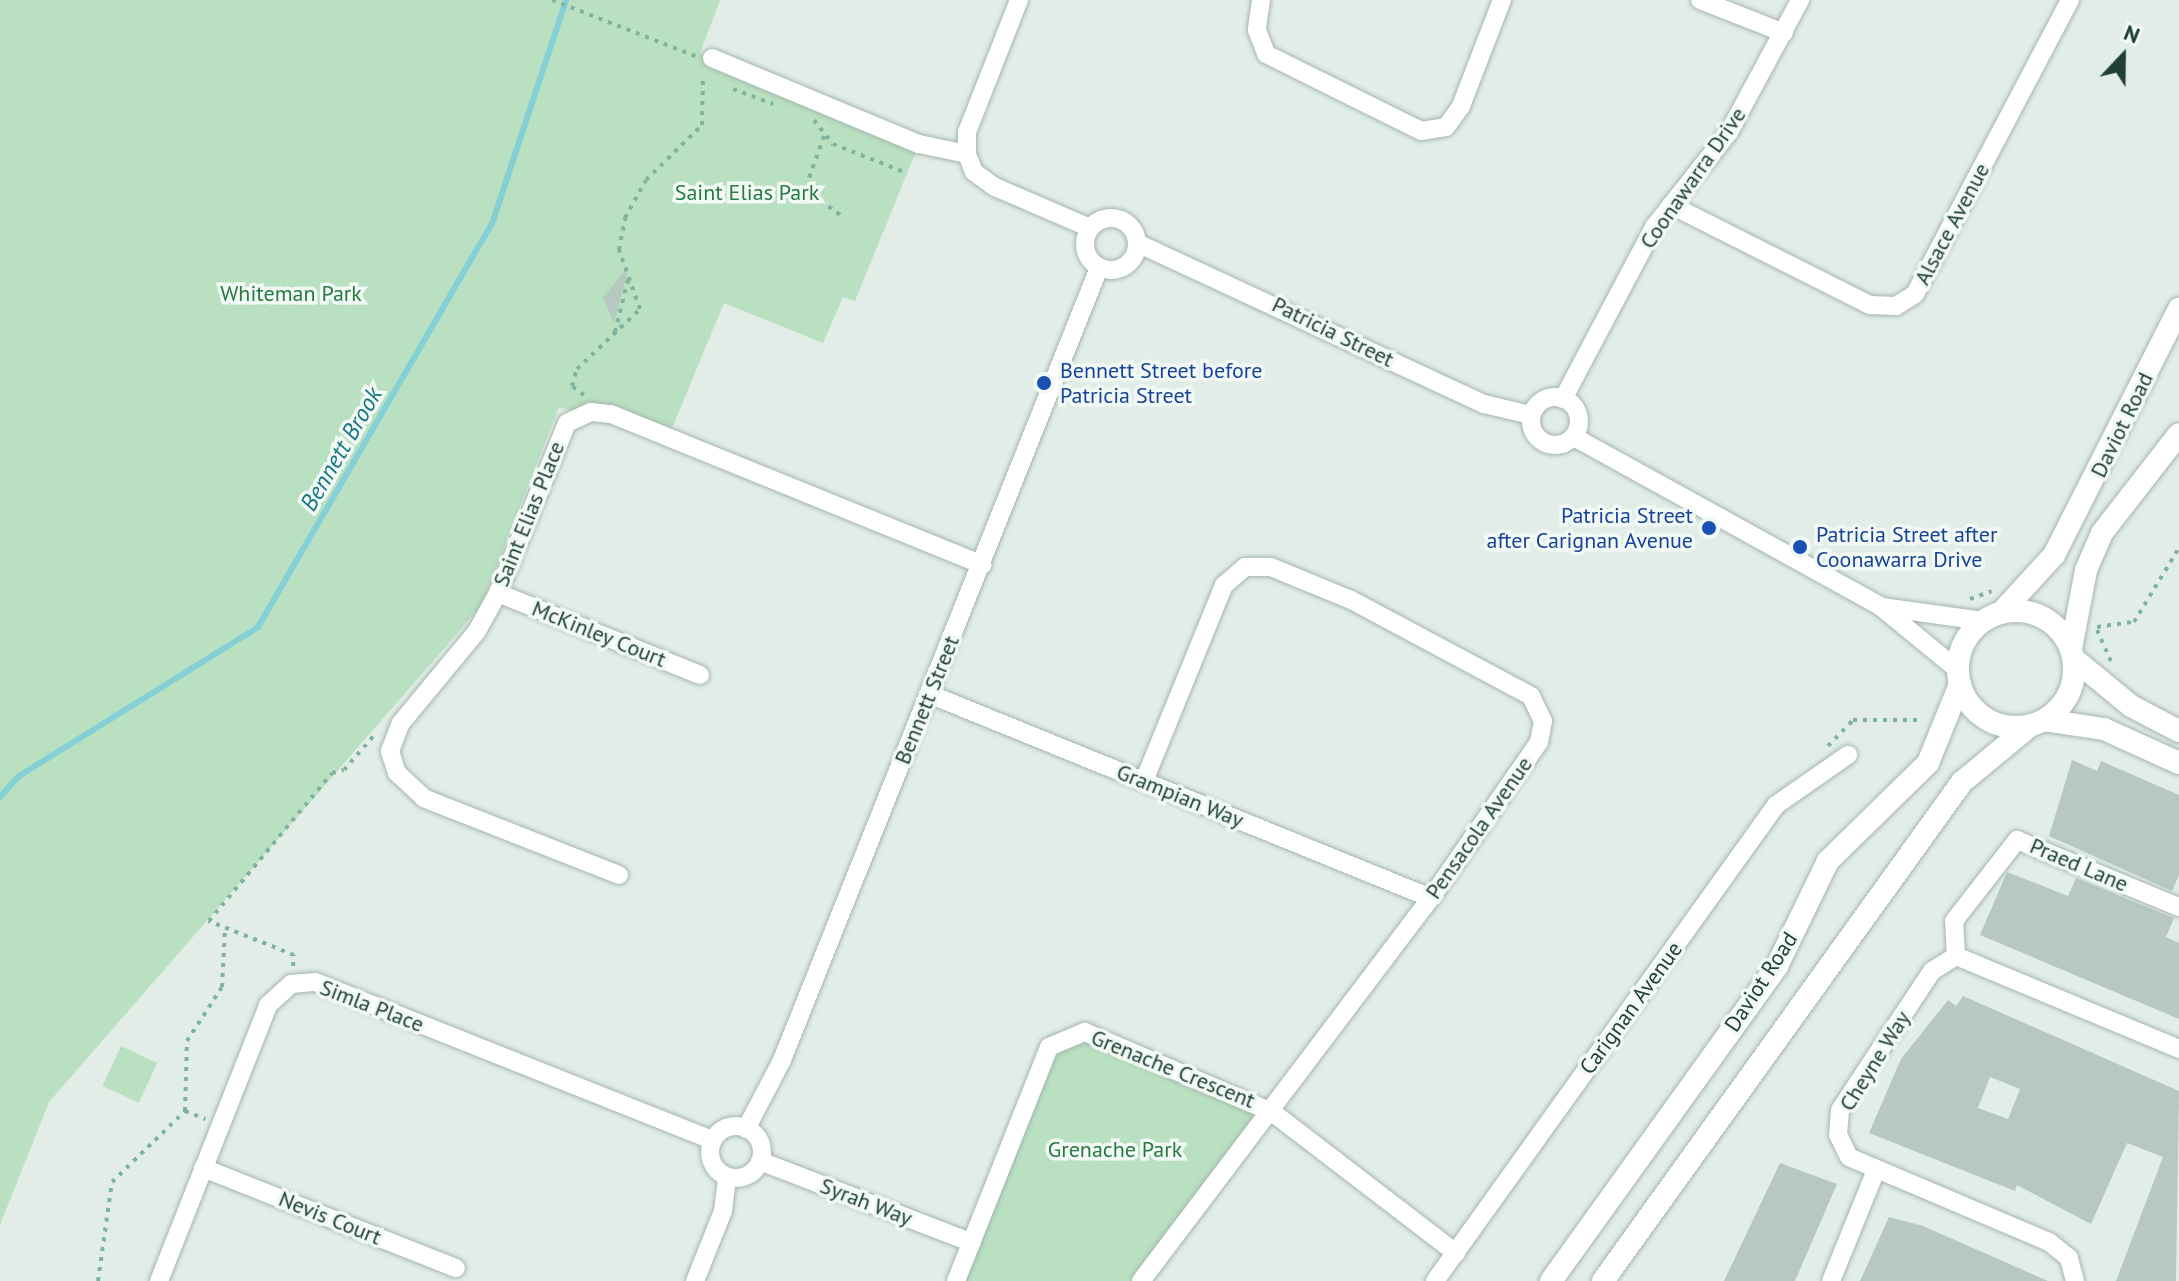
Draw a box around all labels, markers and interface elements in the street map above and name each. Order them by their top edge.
north arrow [2083,16,2163,96]
text: N [2120,18,2144,49]
street label: Coonawarra Drive [1634,102,1752,254]
street label: Alsace Avenue [1909,158,1995,290]
park label: Saint Elias Park [675,180,819,206]
park label: Whiteman Park [220,281,362,307]
street label: Patricia Street [1268,291,1398,373]
place label: Bennett Street before Patricia Street [1060,357,1262,408]
street label: Daviot Road [2085,368,2159,482]
marker: Bennett Street before Patricia Street [1035,374,1053,392]
water label: Bennett Brook [294,382,388,516]
street label: Saint Elias Place [488,438,570,590]
place label: Patricia Street after Carignan Avenue [1486,502,1693,554]
marker: Patricia Street after Carignan Avenue [1700,519,1718,537]
place label: Patricia Street after Coonawarra Drive [1816,521,1997,572]
marker: Patricia Street after Coonawarra Drive [1791,538,1809,556]
street label: McKinley Court [528,595,670,673]
street label: Bennett Street [889,632,965,768]
street label: Pensacola Avenue [1420,752,1538,904]
street label: Grampian Way [1113,759,1247,833]
street label: Praed Lane [2026,833,2132,897]
street label: Daviot Road [1719,927,1803,1037]
street label: Carignan Avenue [1574,936,1688,1080]
street label: Simla Place [316,974,428,1038]
street label: Cheyne Way [1834,1006,1916,1116]
street label: Grenache Crescent [1087,1024,1259,1114]
park label: Grenache Park [1048,1137,1182,1163]
street label: Syrah Way [816,1172,916,1232]
street label: Nevis Court [275,1185,385,1251]

